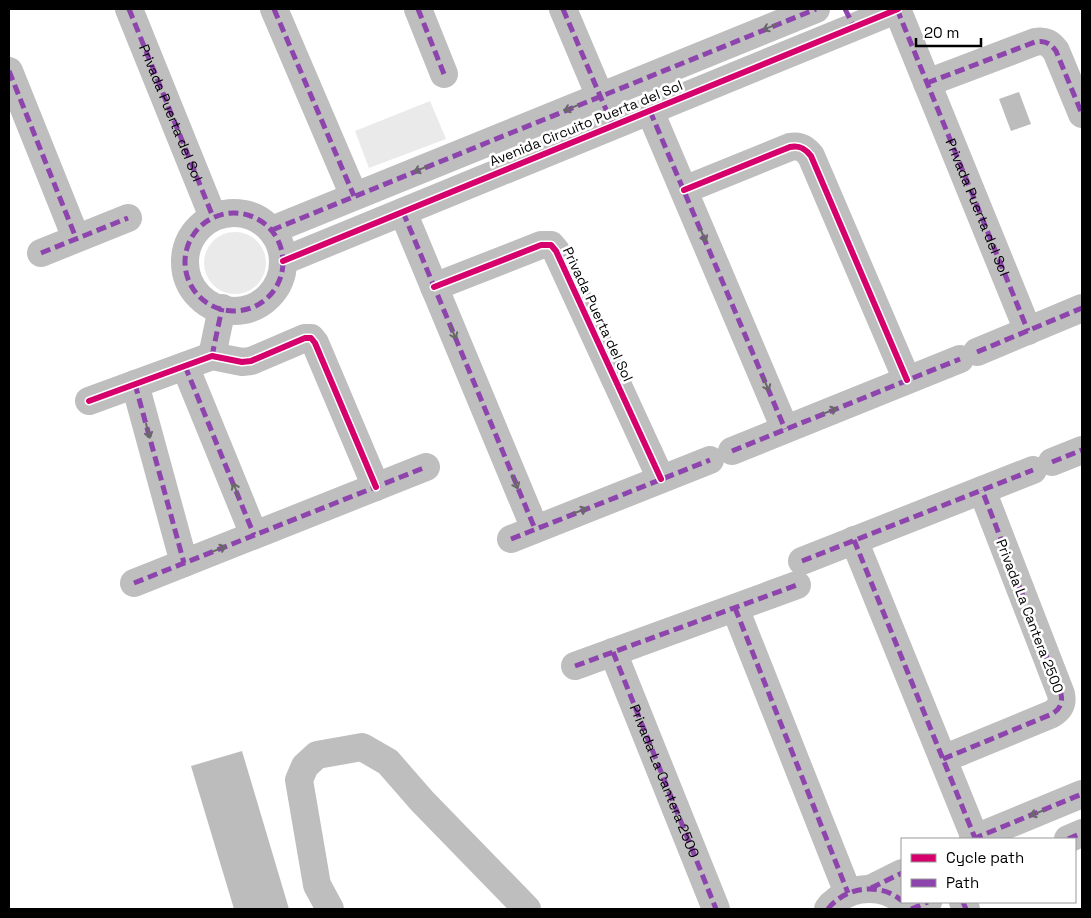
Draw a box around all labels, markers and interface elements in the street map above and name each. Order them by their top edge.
scale bar [916,15,981,47]
one-way arrow [763,23,778,32]
text: 20 m [924,23,959,42]
street label: Privada Puerta del Sol [135,41,207,184]
street label: Avenida Circuito Puerta del Sol [487,76,685,170]
one-way arrow [564,104,579,114]
street label: Privada Puerta del Sol [942,136,1014,279]
one-way arrow [414,165,429,175]
one-way arrow [699,227,708,242]
street label: Privada Puerta del Sol [559,244,637,384]
one-way arrow [448,324,458,339]
one-way arrow [761,376,771,391]
one-way arrow [822,406,837,415]
one-way arrow [144,423,153,439]
one-way arrow [511,474,521,489]
one-way arrow [230,483,240,498]
one-way arrow [572,506,587,516]
street label: Privada La Cantera 2500 [992,536,1068,696]
one-way arrow [211,544,226,554]
street label: Privada La Cantera 2500 [626,702,704,860]
one-way arrow [1030,808,1045,818]
legend [901,838,1076,903]
text: Cycle path [946,848,1024,867]
text: Path [946,873,979,892]

